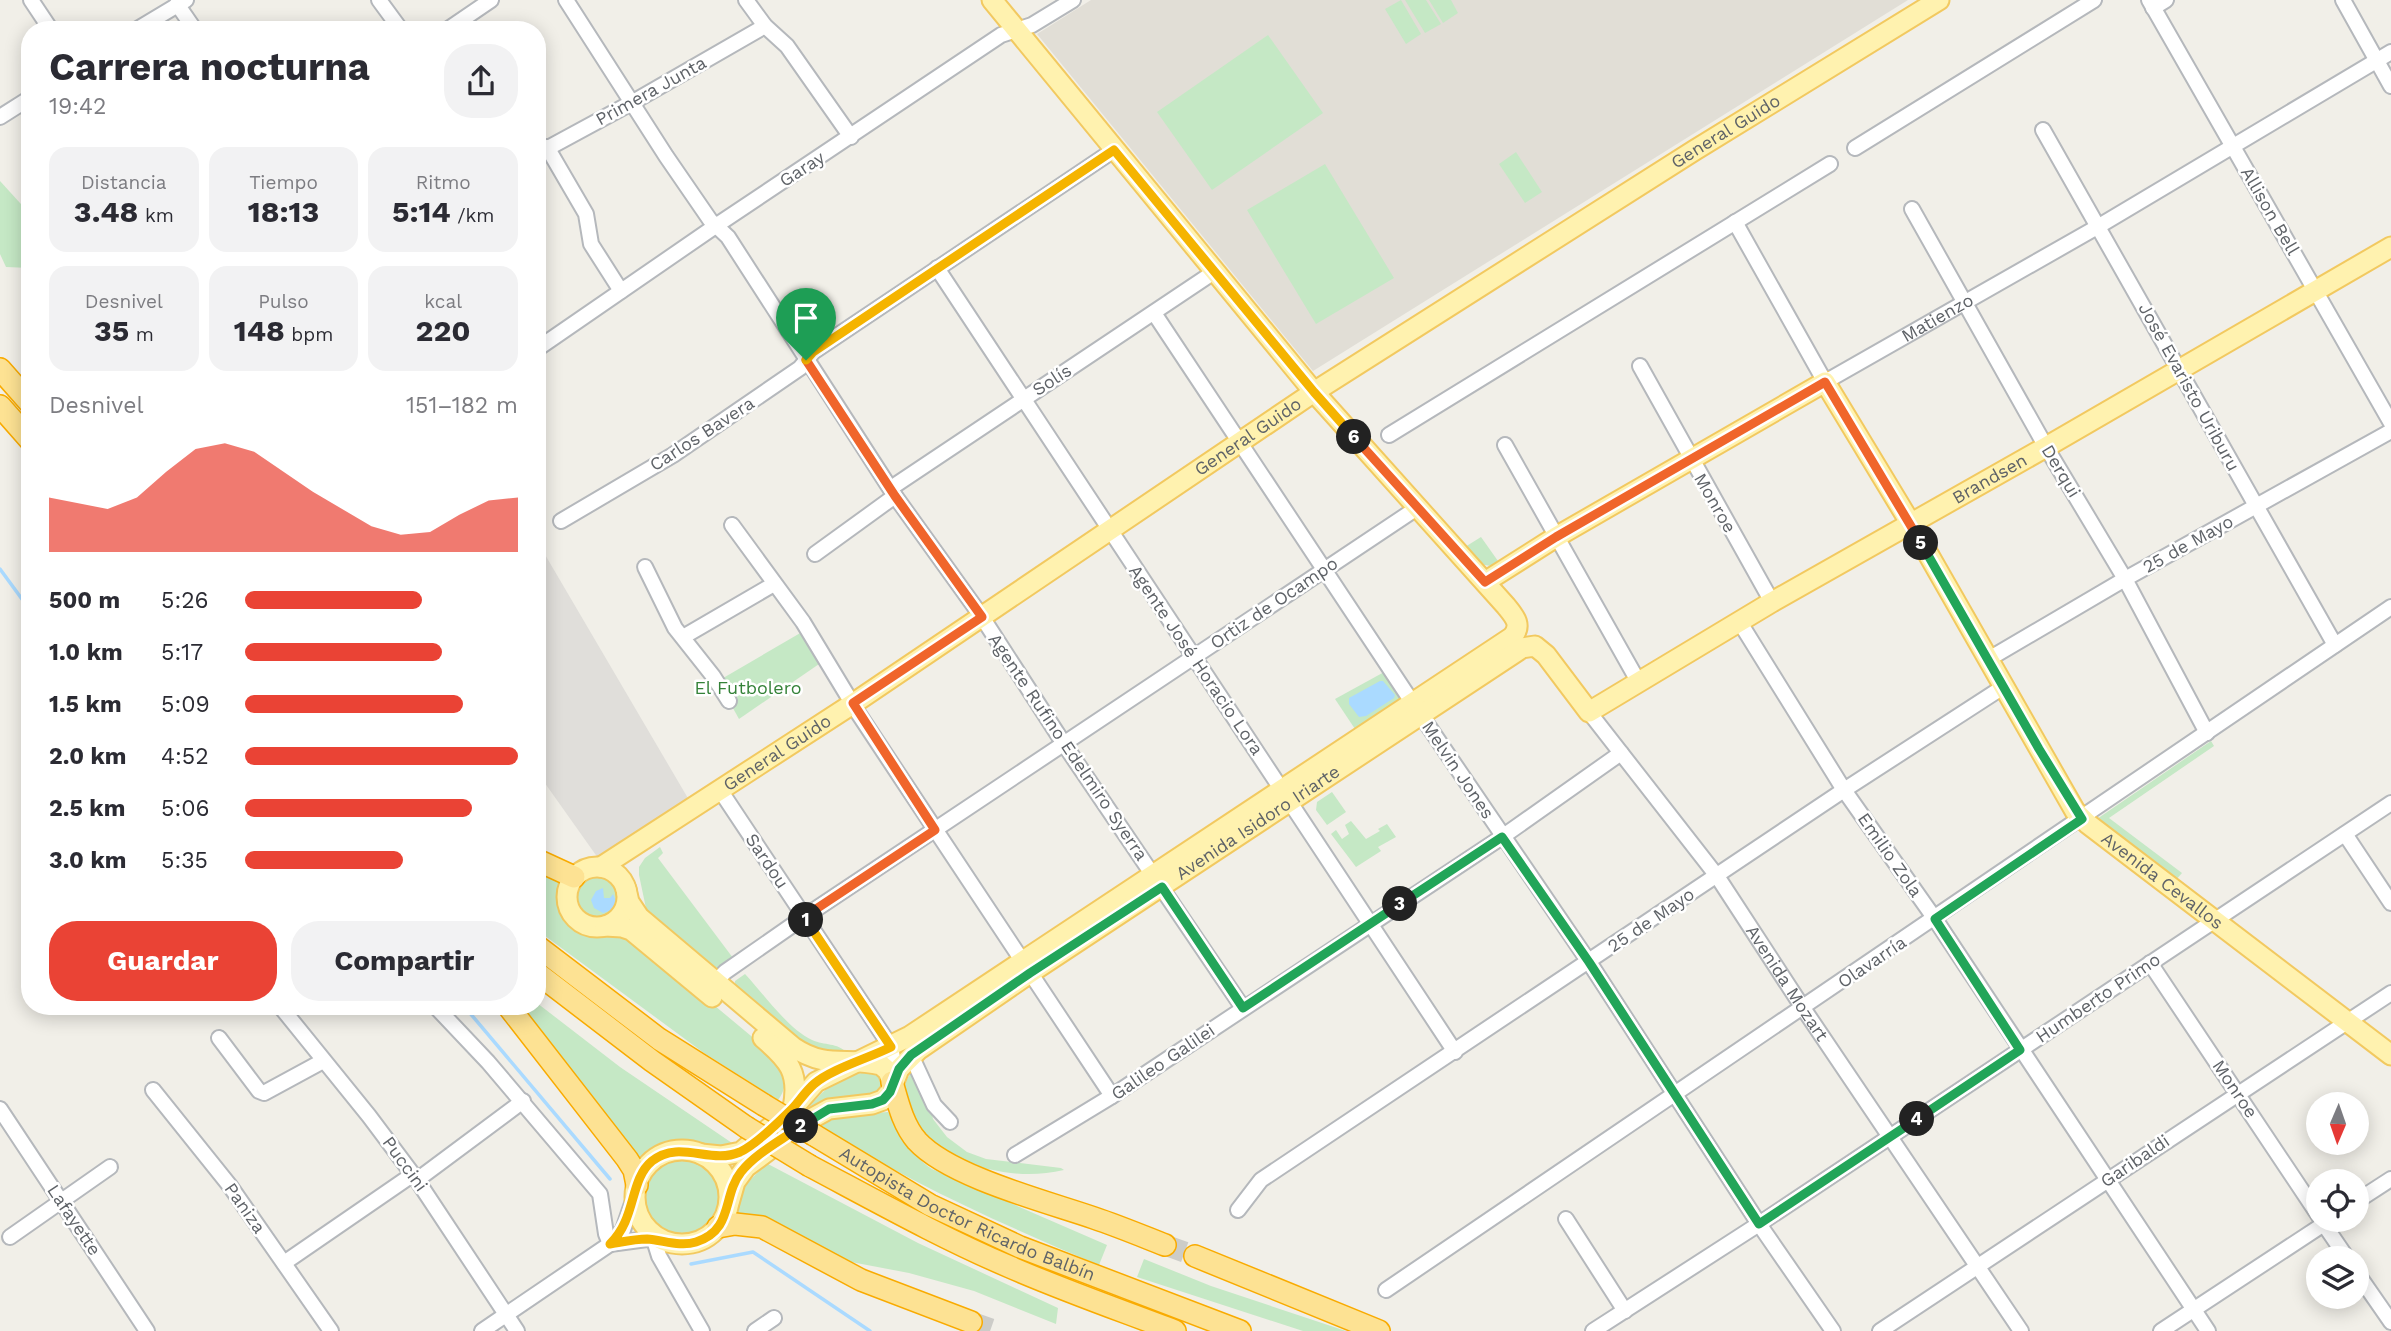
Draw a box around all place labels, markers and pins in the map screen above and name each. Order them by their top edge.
pin [776,288,836,360]
pin: 6 [1336,420,1372,454]
pin: 5 [1904,526,1938,560]
pin: 3 [1382,886,1418,922]
pin: 1 [788,902,824,937]
pin: 4 [1899,1102,1934,1136]
pin: 2 [784,1108,818,1144]

